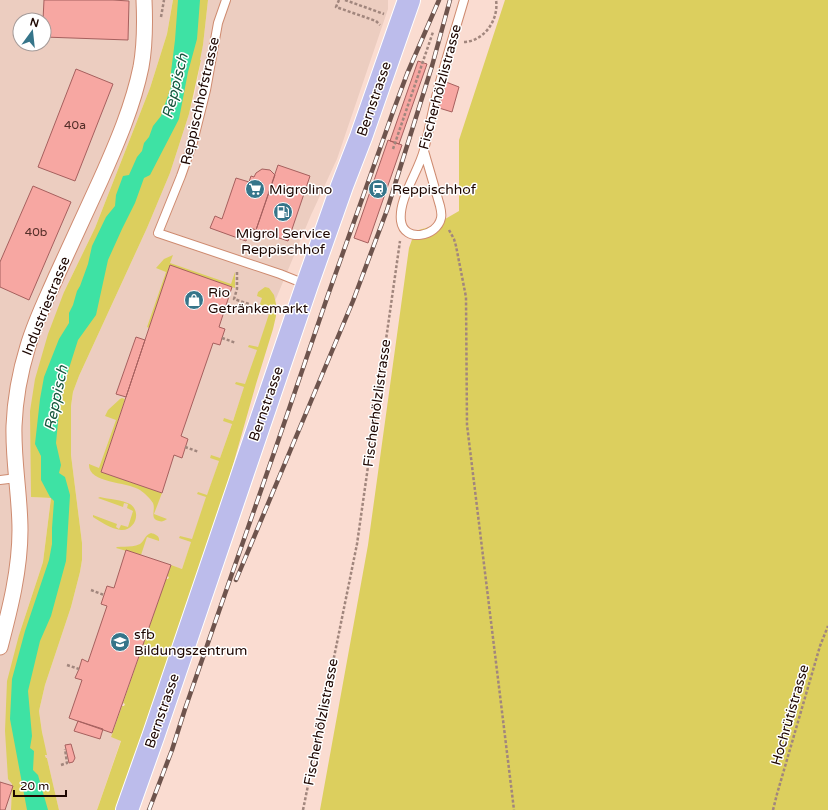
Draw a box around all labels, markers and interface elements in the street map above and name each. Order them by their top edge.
north arrow [12,12,52,52]
text: N [29,15,40,30]
street label: Fischerhölzlistrasse [415,22,465,151]
street label: Reppischhofstrasse [177,35,223,167]
water label: Reppisch [158,51,192,120]
street label: Bernstrasse [353,59,395,139]
house number: 40a [64,118,86,132]
supermarket icon: Migrolino [244,178,266,200]
station icon: Reppischhof [367,178,389,200]
place label: Migrolino [269,181,332,198]
place label: Reppischhof [392,181,477,198]
fuel station icon: Migrol Service Reppischhof [272,201,294,223]
house number: 40b [25,225,47,239]
place label: Migrol Service Reppischhof [236,225,330,258]
street label: Industriestrasse [18,254,74,358]
place label: Rio Getränkemarkt [208,284,309,317]
shop icon: Rio Getränkemarkt [183,289,205,311]
street label: Fischerhölzlistrasse [360,338,394,468]
water label: Reppisch [40,363,72,432]
street label: Bernstrasse [245,364,287,444]
place label: sfb Bildungszentrum [134,626,247,659]
school or university icon: sfb Bildungszentrum [109,631,131,653]
street label: Fischerhölzlistrasse [300,657,342,787]
street label: Hochrütistrasse [767,663,813,767]
street label: Bernstrasse [141,671,183,751]
scale bar [14,772,66,798]
text: 20 m [20,779,49,793]

